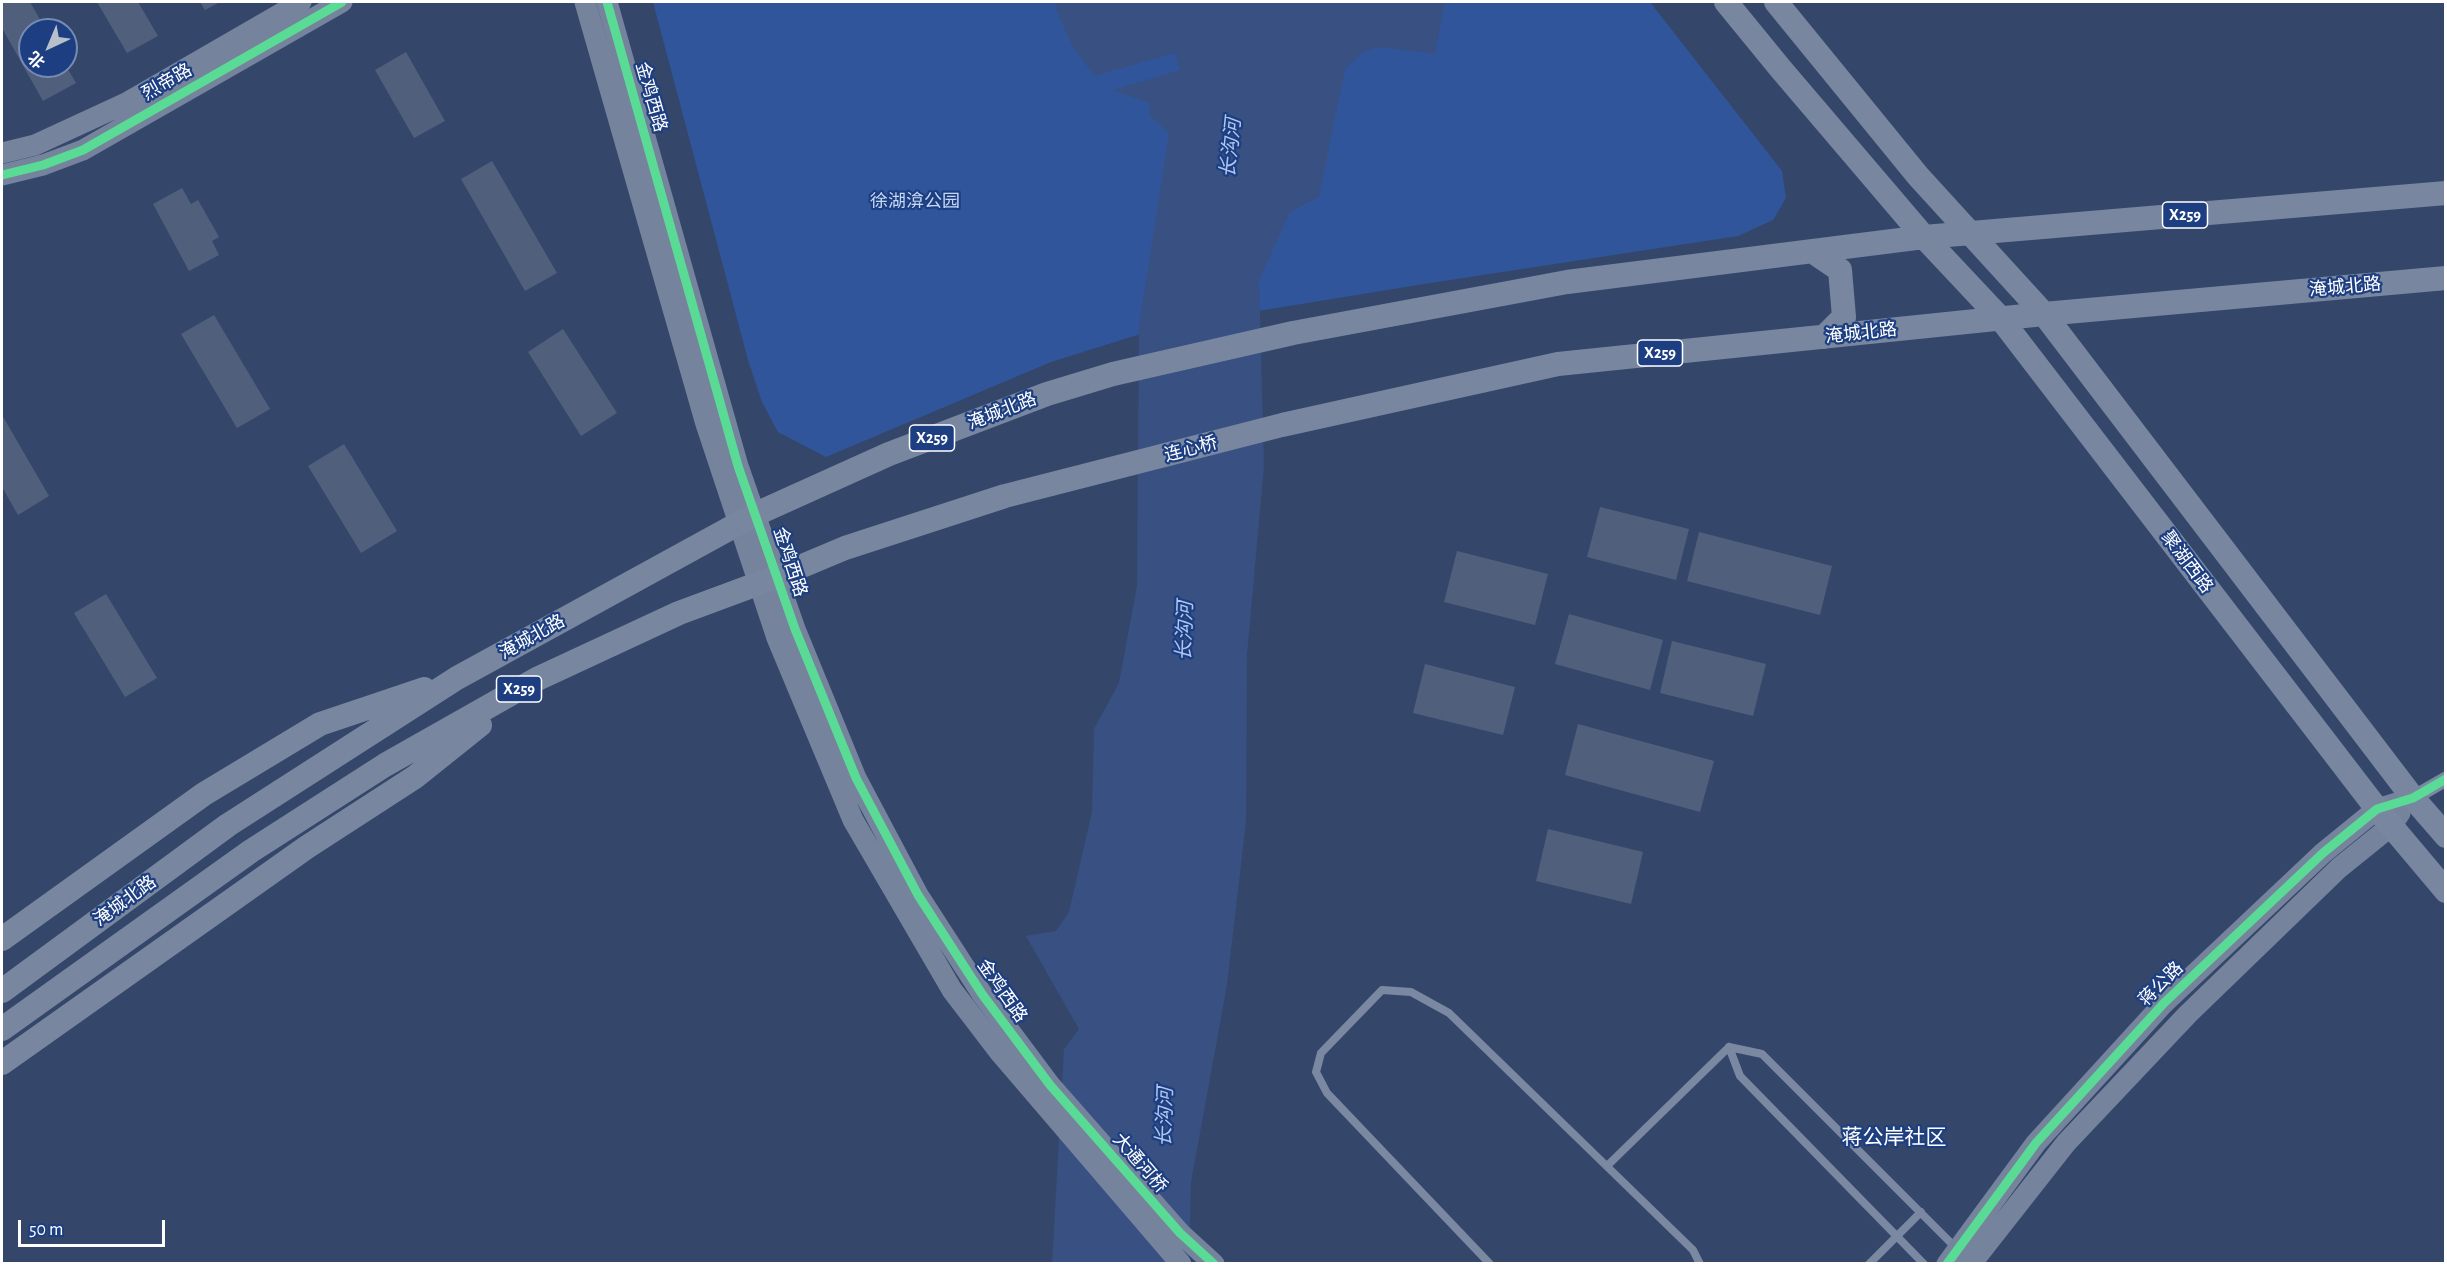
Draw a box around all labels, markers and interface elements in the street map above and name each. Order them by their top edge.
north arrow [18,18,78,78]
text: 北 [26,48,48,71]
street label: 烈帝路 [138,59,196,105]
street label: 金鸡西路 [631,59,671,135]
water label: 长沟河 [1216,117,1246,179]
park label: 徐湖渰公园 [870,191,960,213]
road number: X259 [2162,202,2208,228]
street label: 淹城北路 [2308,273,2382,301]
street label: 淹城北路 [1824,318,1898,348]
road number: X259 [1638,340,1682,366]
street label: 淹城北路 [965,388,1039,434]
road number: X259 [910,425,954,451]
street label: 连心桥 [1162,432,1220,466]
street label: 金鸡西路 [769,524,811,600]
street label: 聚湖西路 [2157,527,2217,597]
water label: 长沟河 [1172,601,1198,661]
street label: 淹城北路 [495,610,569,664]
road number: X259 [496,676,542,702]
street label: 淹城北路 [90,871,160,931]
street label: 金鸡西路 [973,955,1031,1027]
street label: 蒋公路 [2134,957,2188,1011]
water label: 长沟河 [1152,1087,1178,1147]
district label: 蒋公岸社区 [1842,1125,1946,1151]
street label: 大通河桥 [1108,1129,1172,1197]
scale bar [21,1208,168,1246]
text: 50 m [29,1221,63,1239]

